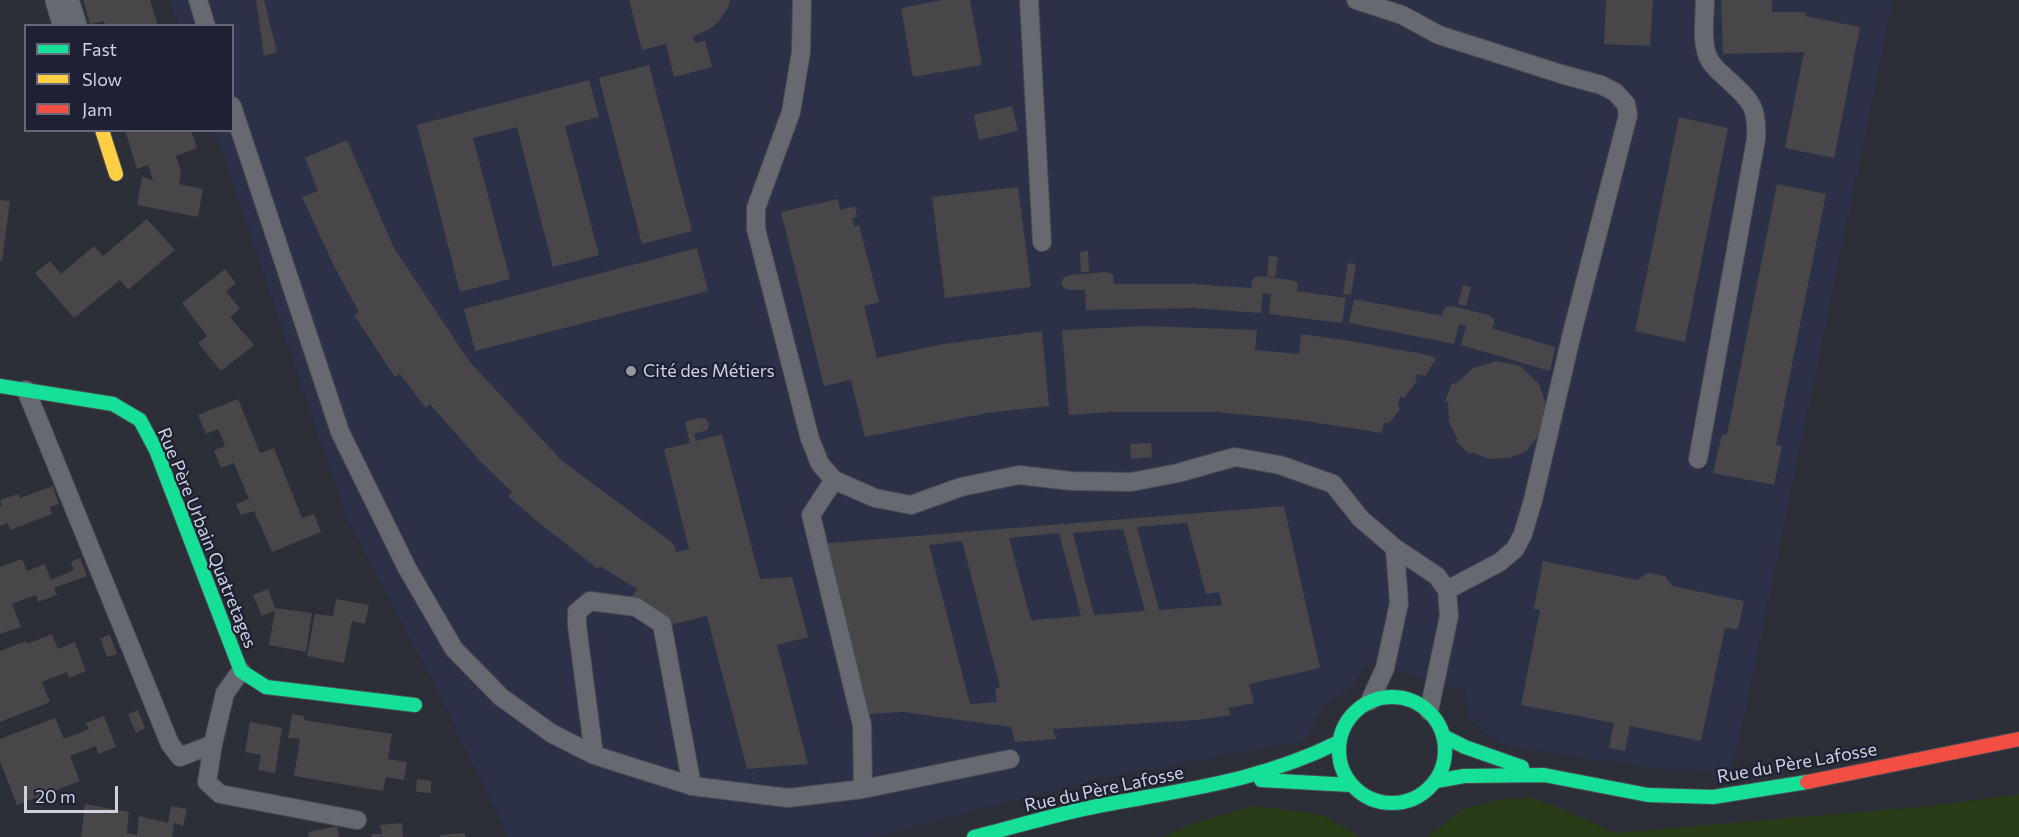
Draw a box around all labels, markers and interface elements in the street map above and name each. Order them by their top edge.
legend [24,24,234,132]
text: Fast [82,38,117,60]
text: Slow [82,68,122,90]
text: Jam [82,98,112,120]
place label: Cité des Métiers [643,360,775,382]
marker: Cité des Métiers [624,364,638,378]
street label: Rue Père Urbain Quatretages [153,425,261,651]
street label: Rue du Père Lafosse [1715,738,1879,788]
street label: Rue du Père Lafosse [1023,762,1185,816]
scale bar [27,774,122,812]
text: 20 m [35,785,76,807]

